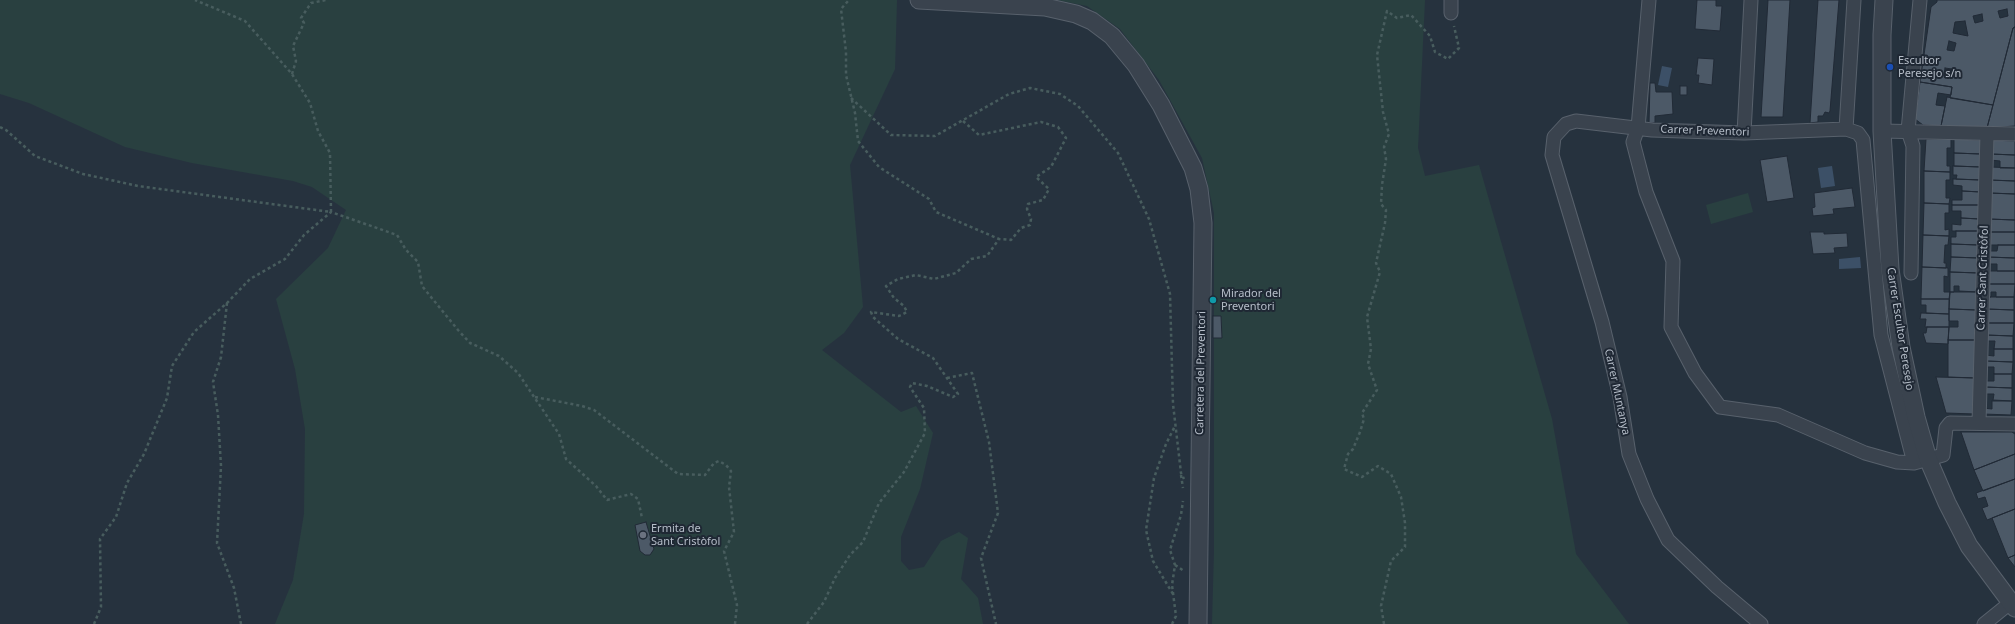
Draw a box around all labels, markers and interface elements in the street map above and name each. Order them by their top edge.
place label: Escultor Peresejo s/n [1898,54,1961,80]
marker: Escultor Peresejo s/n [1885,62,1895,72]
street label: Carrer Preventori [1660,123,1750,139]
street label: Carrer Sant Cristòfol [1975,225,1991,331]
street label: Carrer Escultor Peresejo [1884,267,1916,391]
place label: Mirador del Preventori [1221,287,1281,313]
marker: Mirador del Preventori [1208,295,1218,305]
street label: Carretera del Preventori [1193,311,1209,435]
street label: Carrer Muntanya [1601,348,1633,436]
place label: Ermita de Sant Cristòfol [651,522,720,548]
marker: Ermita de Sant Cristòfol [638,530,648,540]

